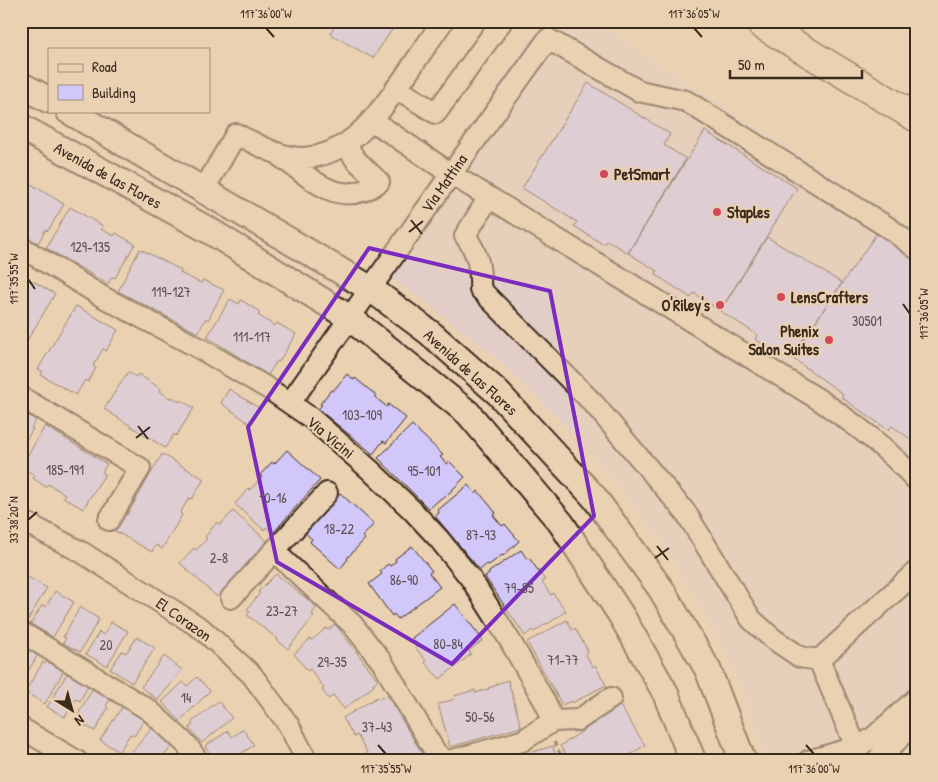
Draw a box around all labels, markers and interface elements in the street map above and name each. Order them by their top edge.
text: 117°36'00"W [240,5,292,22]
text: 117°36'05"W [668,5,720,22]
legend [48,48,210,112]
scale bar [730,48,863,80]
text: 50 m [738,54,765,75]
text: Road [92,56,117,77]
text: Building [92,82,136,103]
street label: Avenida de las Flores [50,136,166,214]
street label: Via Mattina [416,149,472,217]
place label: PetSmart [614,163,670,185]
marker: PetSmart [598,168,610,180]
place label: Staples [727,201,771,224]
marker: Staples [711,206,723,218]
house number: 129-135 [70,237,110,256]
text: 117°35'55"W [5,253,22,305]
house number: 119-127 [151,282,191,301]
place label: LensCrafters [791,286,869,308]
text: 117°36'05"W [915,288,932,340]
marker: LensCrafters [775,291,787,303]
place label: O'Riley's [661,294,711,317]
marker: O'Riley's [714,299,726,311]
house number: 30501 [852,311,882,330]
place label: Phenix Salon Suites [748,320,820,360]
street label: Avenida de las Flores [419,324,523,420]
house number: 111-117 [233,327,271,346]
marker: Phenix Salon Suites [823,334,835,346]
house number: 103-109 [342,405,382,424]
street label: Via Vicini [303,411,359,463]
house number: 185-191 [46,460,84,479]
house number: 95-101 [407,461,441,480]
house number: 10-16 [259,488,287,507]
text: 33°38'20"N [5,496,22,544]
house number: 18-22 [324,519,354,538]
house number: 87-93 [466,525,496,544]
house number: 2-8 [210,548,228,567]
house number: 86-90 [390,570,418,589]
house number: 79-85 [504,578,534,597]
street label: El Corazon [152,592,216,646]
house number: 23-27 [266,601,298,620]
house number: 80-84 [433,634,463,653]
house number: 20 [100,635,112,654]
house number: 71-77 [547,650,579,669]
house number: 29-35 [317,652,347,671]
north arrow [48,684,98,734]
house number: 14 [181,688,191,707]
house number: 50-56 [465,707,495,726]
text: N [71,711,89,731]
house number: 37-43 [362,717,392,736]
text: 117°35'55"W [360,760,412,777]
text: 117°36'00"W [788,760,840,777]

